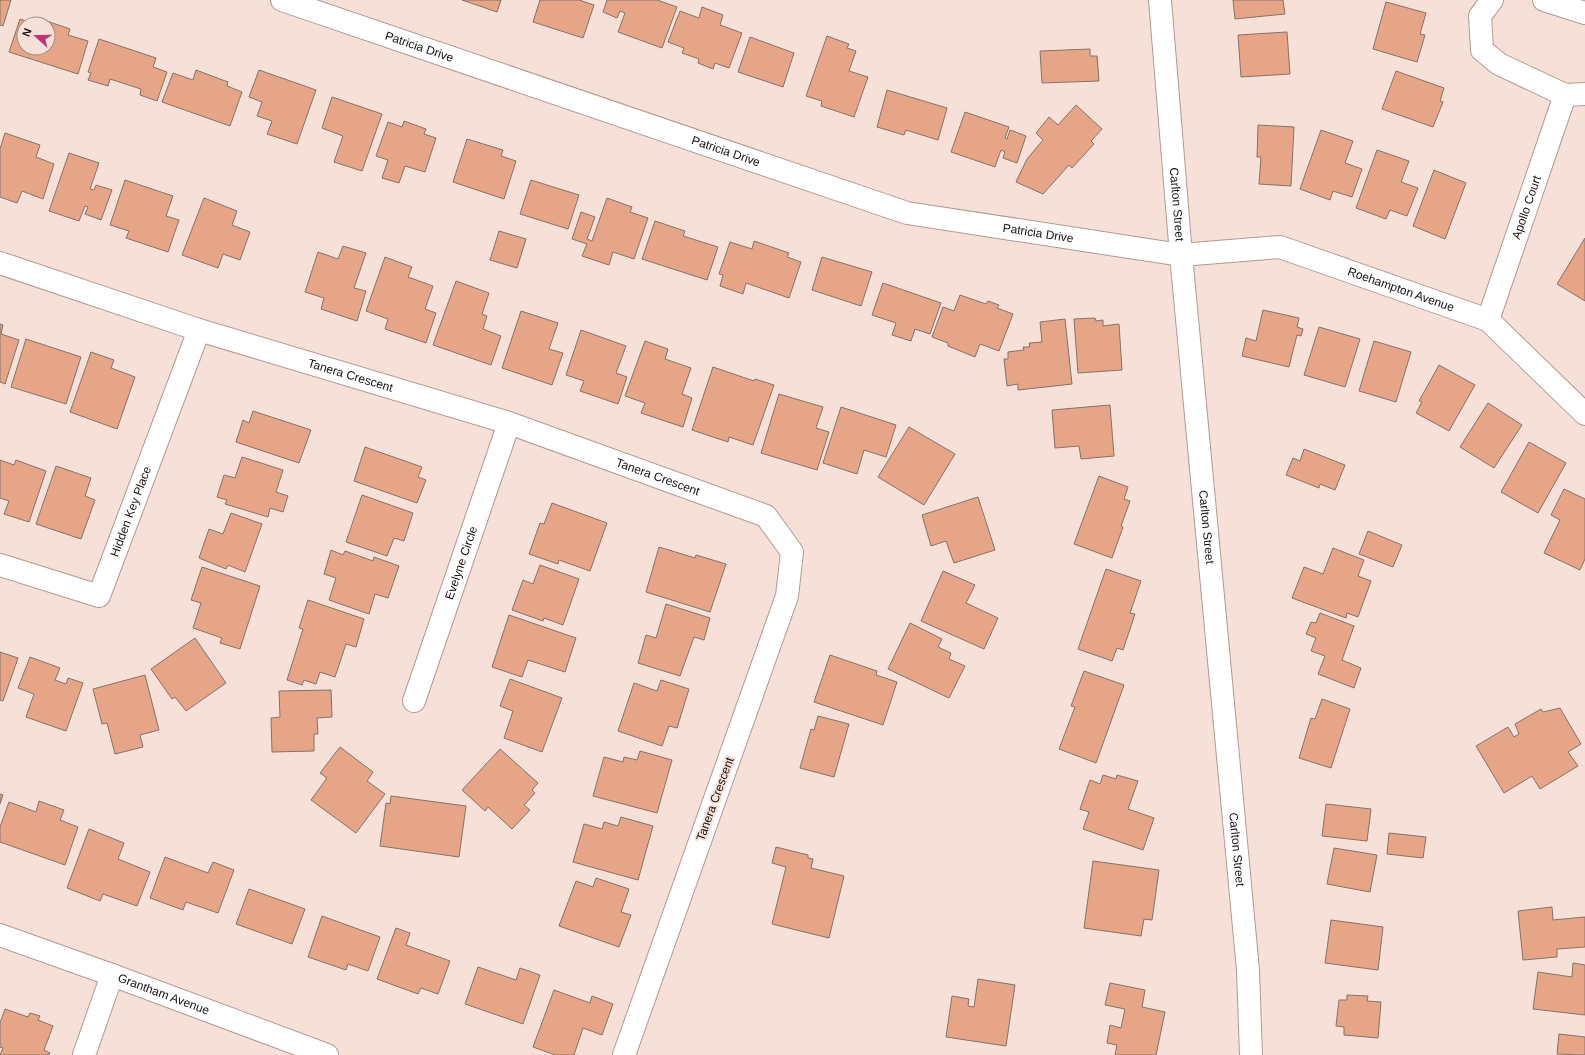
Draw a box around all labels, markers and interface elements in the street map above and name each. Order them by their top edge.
north arrow [16,16,56,56]
text: N [20,27,34,38]
street label: Patricia Drive [383,29,456,65]
street label: Patricia Drive [690,133,762,170]
street label: Carlton Street [1167,167,1187,242]
street label: Apollo Court [1509,173,1544,241]
street label: Patricia Drive [1002,221,1075,245]
street label: Roehampton Avenue [1346,264,1456,315]
street label: Tanera Crescent [306,356,395,395]
street label: Tanera Crescent [614,455,702,499]
street label: Hidden Key Place [107,464,154,559]
street label: Carlton Street [1196,489,1217,565]
street label: Evelyne Circle [442,524,480,601]
street label: Tanera Crescent [693,755,737,843]
street label: Carlton Street [1226,812,1247,888]
street label: Grantham Avenue [116,971,212,1018]

